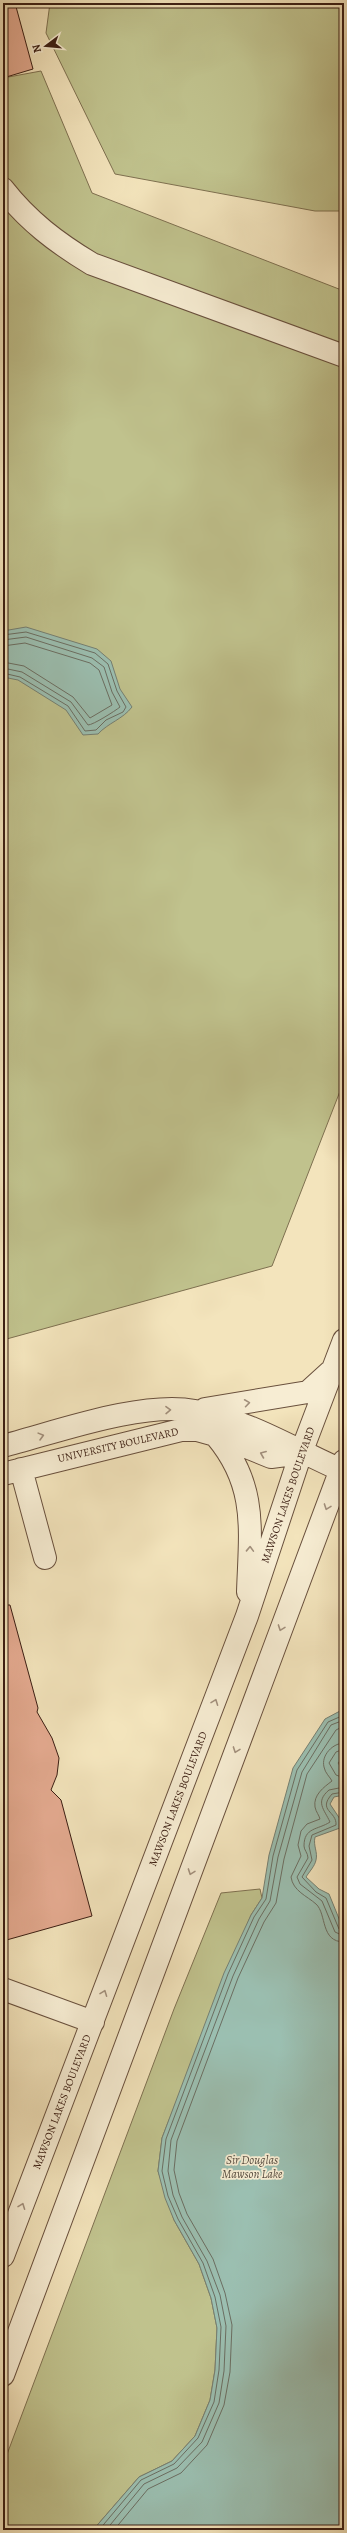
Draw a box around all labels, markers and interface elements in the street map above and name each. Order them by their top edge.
north arrow [26,26,66,66]
text: N [29,43,45,55]
one-way arrow [244,1399,250,1408]
one-way arrow [165,1406,171,1414]
street label: UNIVERSITY BOULEVARD [56,1424,180,1466]
street label: MAWSON LAKES BOULEVARD [258,1425,318,1565]
one-way arrow [37,1432,44,1441]
one-way arrow [260,1450,267,1458]
one-way arrow [323,1503,331,1510]
one-way arrow [245,1546,254,1552]
one-way arrow [278,1625,286,1632]
one-way arrow [210,1698,218,1705]
street label: MAWSON LAKES BOULEVARD [145,1729,211,1869]
one-way arrow [233,1747,241,1754]
one-way arrow [187,1869,195,1876]
one-way arrow [99,1990,107,1997]
street label: MAWSON LAKES BOULEVARD [29,2032,95,2172]
water label: Sir Douglas Mawson Lake [222,2152,283,2182]
one-way arrow [18,2203,26,2210]

